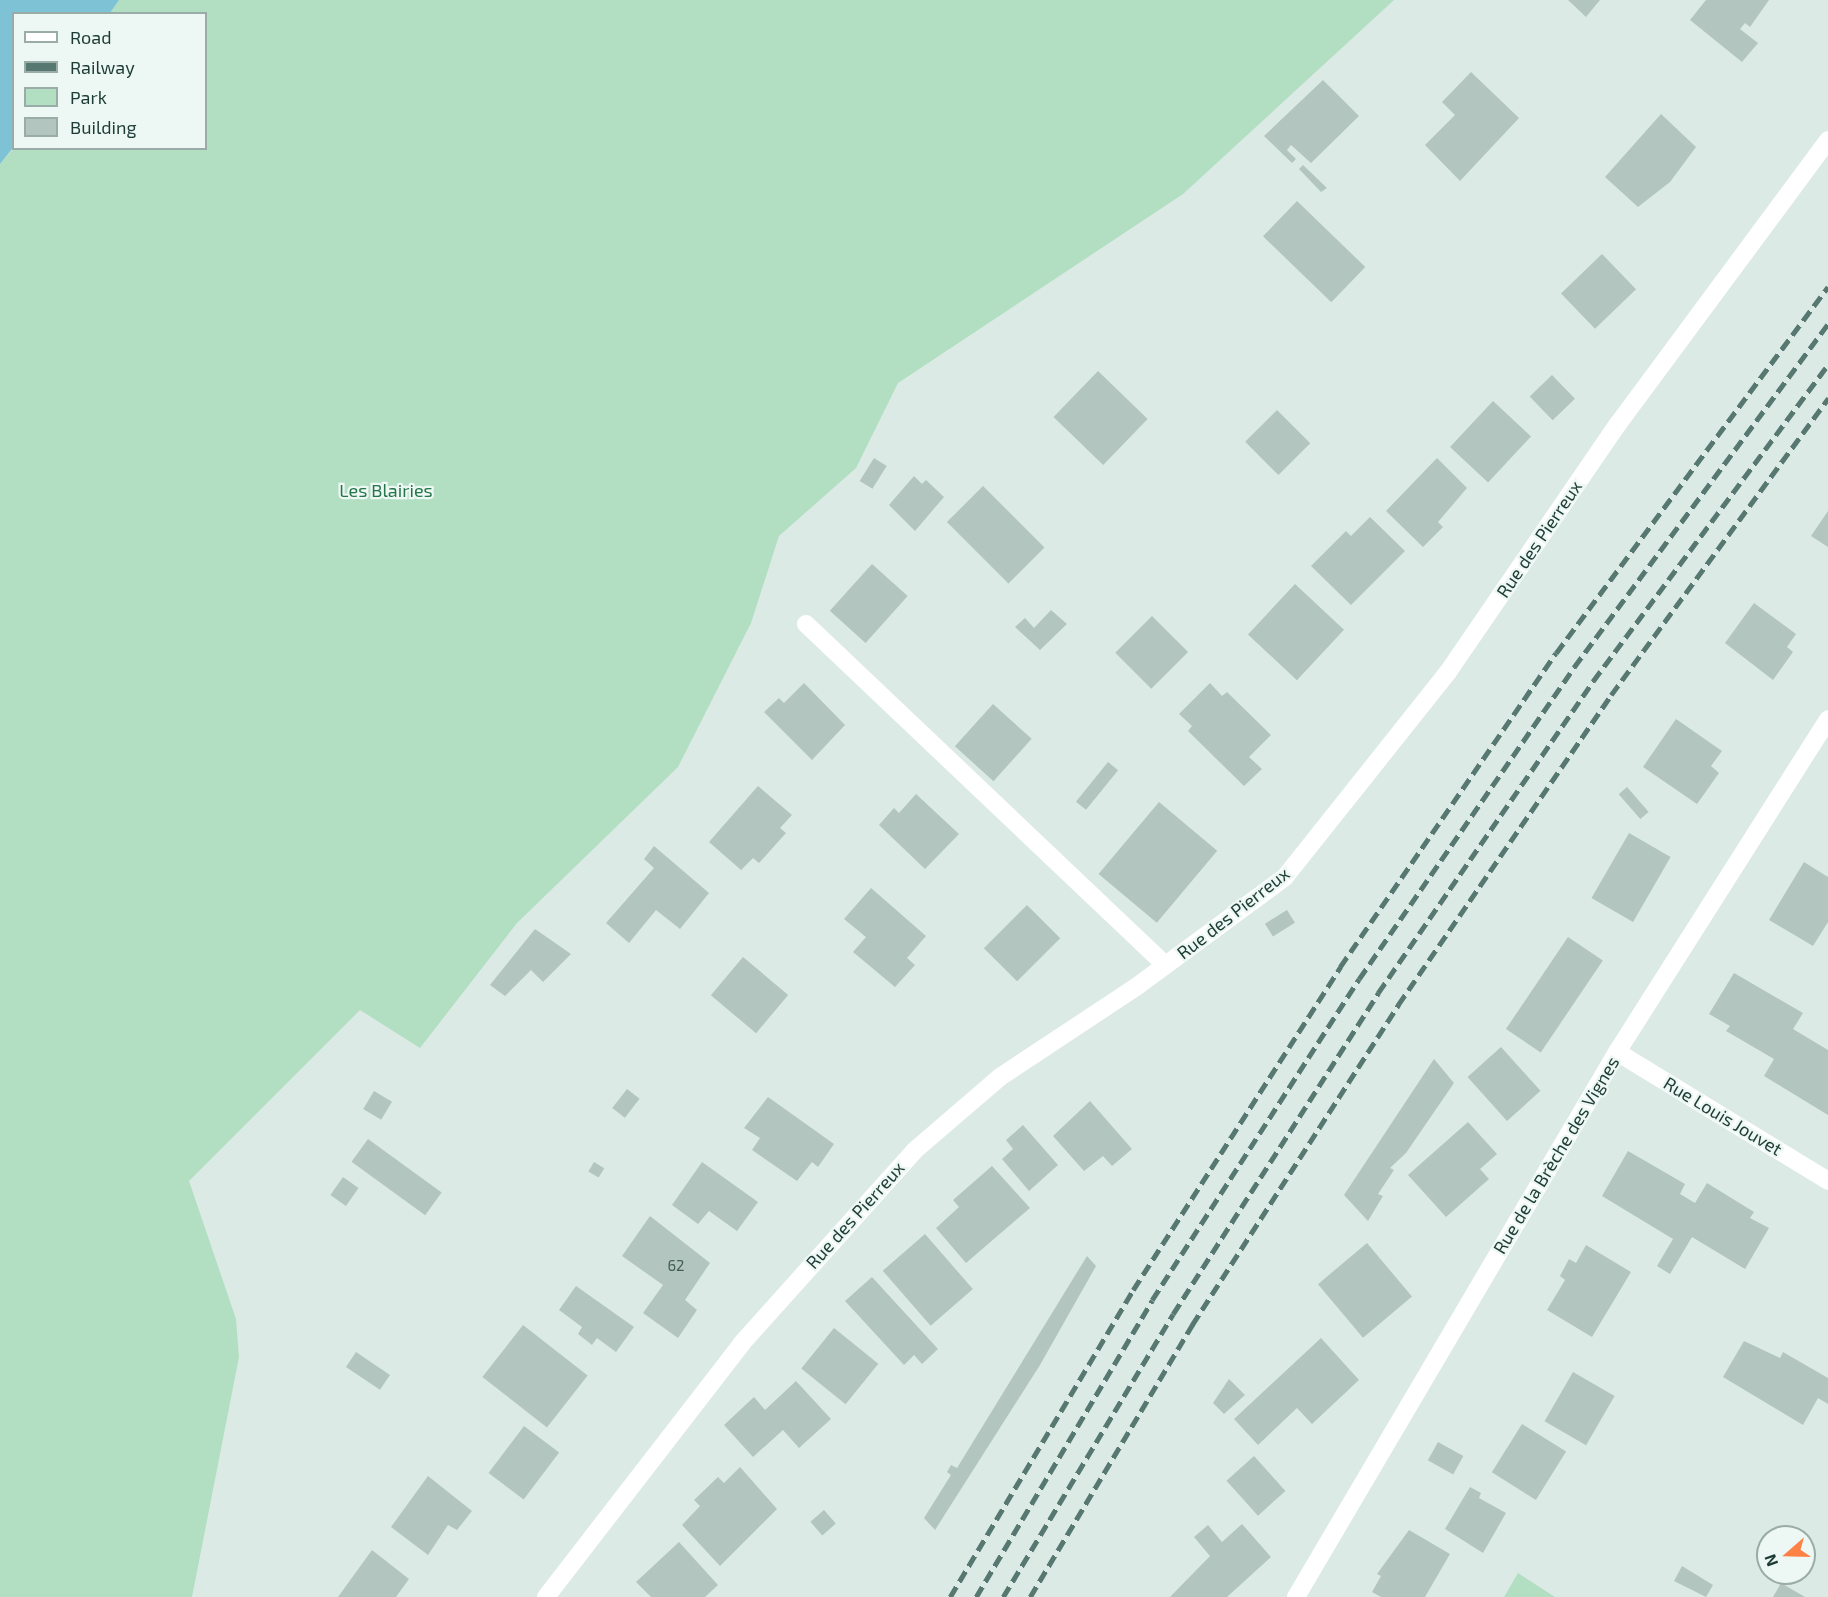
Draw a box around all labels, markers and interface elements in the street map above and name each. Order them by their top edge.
legend [12,12,207,150]
text: Road [70,26,111,48]
text: Railway [70,56,135,78]
text: Park [70,86,107,108]
text: Building [70,116,137,138]
street label: Rue des Pierreux [1492,476,1586,602]
park label: Les Blairies [339,479,433,501]
street label: Rue des Pierreux [1173,862,1293,964]
street label: Rue de la Brèche des Vignes [1488,1052,1624,1258]
street label: Rue Louis Jouvet [1660,1072,1786,1160]
street label: Rue des Pierreux [801,1157,909,1273]
house number: 62 [667,1257,685,1275]
north arrow [1756,1525,1816,1585]
text: N [1760,1552,1781,1569]

